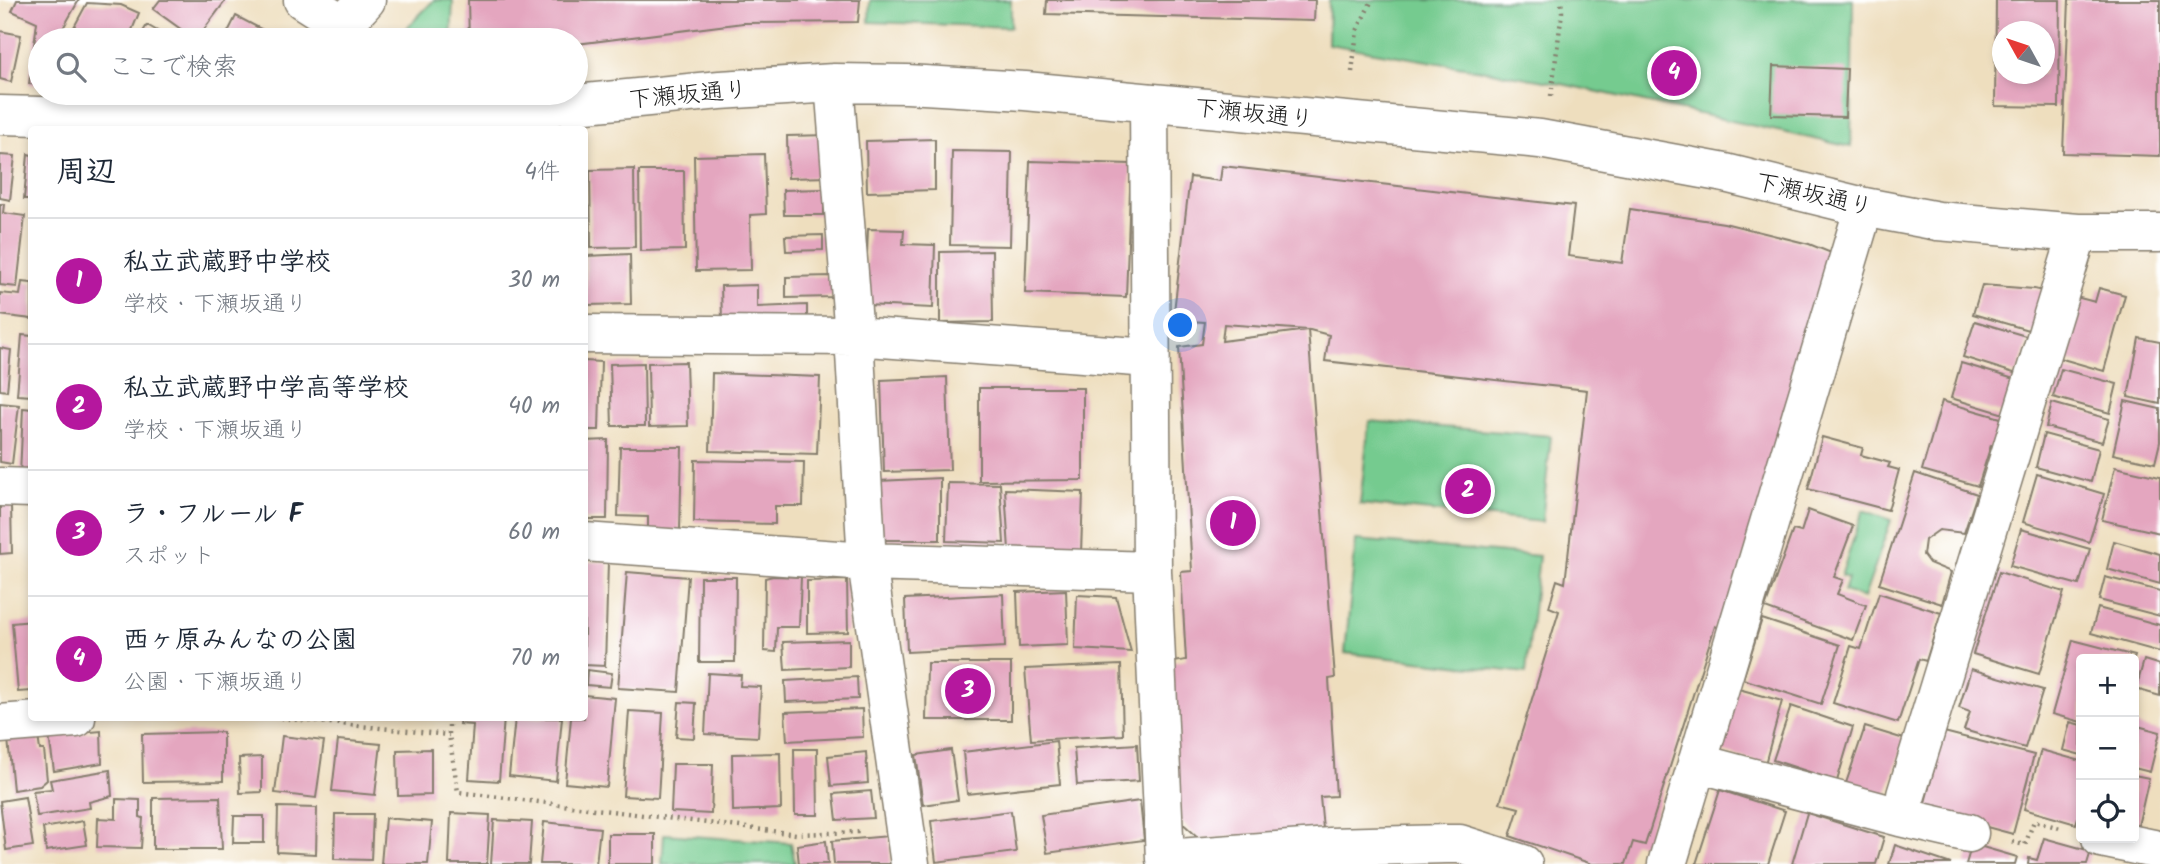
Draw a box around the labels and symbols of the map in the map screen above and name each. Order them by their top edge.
north arrow [1992,21,2055,84]
pin: 4 [1651,47,1697,99]
street label: 下瀬坂通り [627,71,750,120]
street label: 下瀬坂通り [1192,89,1316,140]
street label: 下瀬坂通り [1751,163,1877,228]
your location [1163,308,1197,342]
pin: 2 [1445,465,1491,517]
pin: 1 [1210,497,1256,549]
pin: 3 [945,665,991,717]

